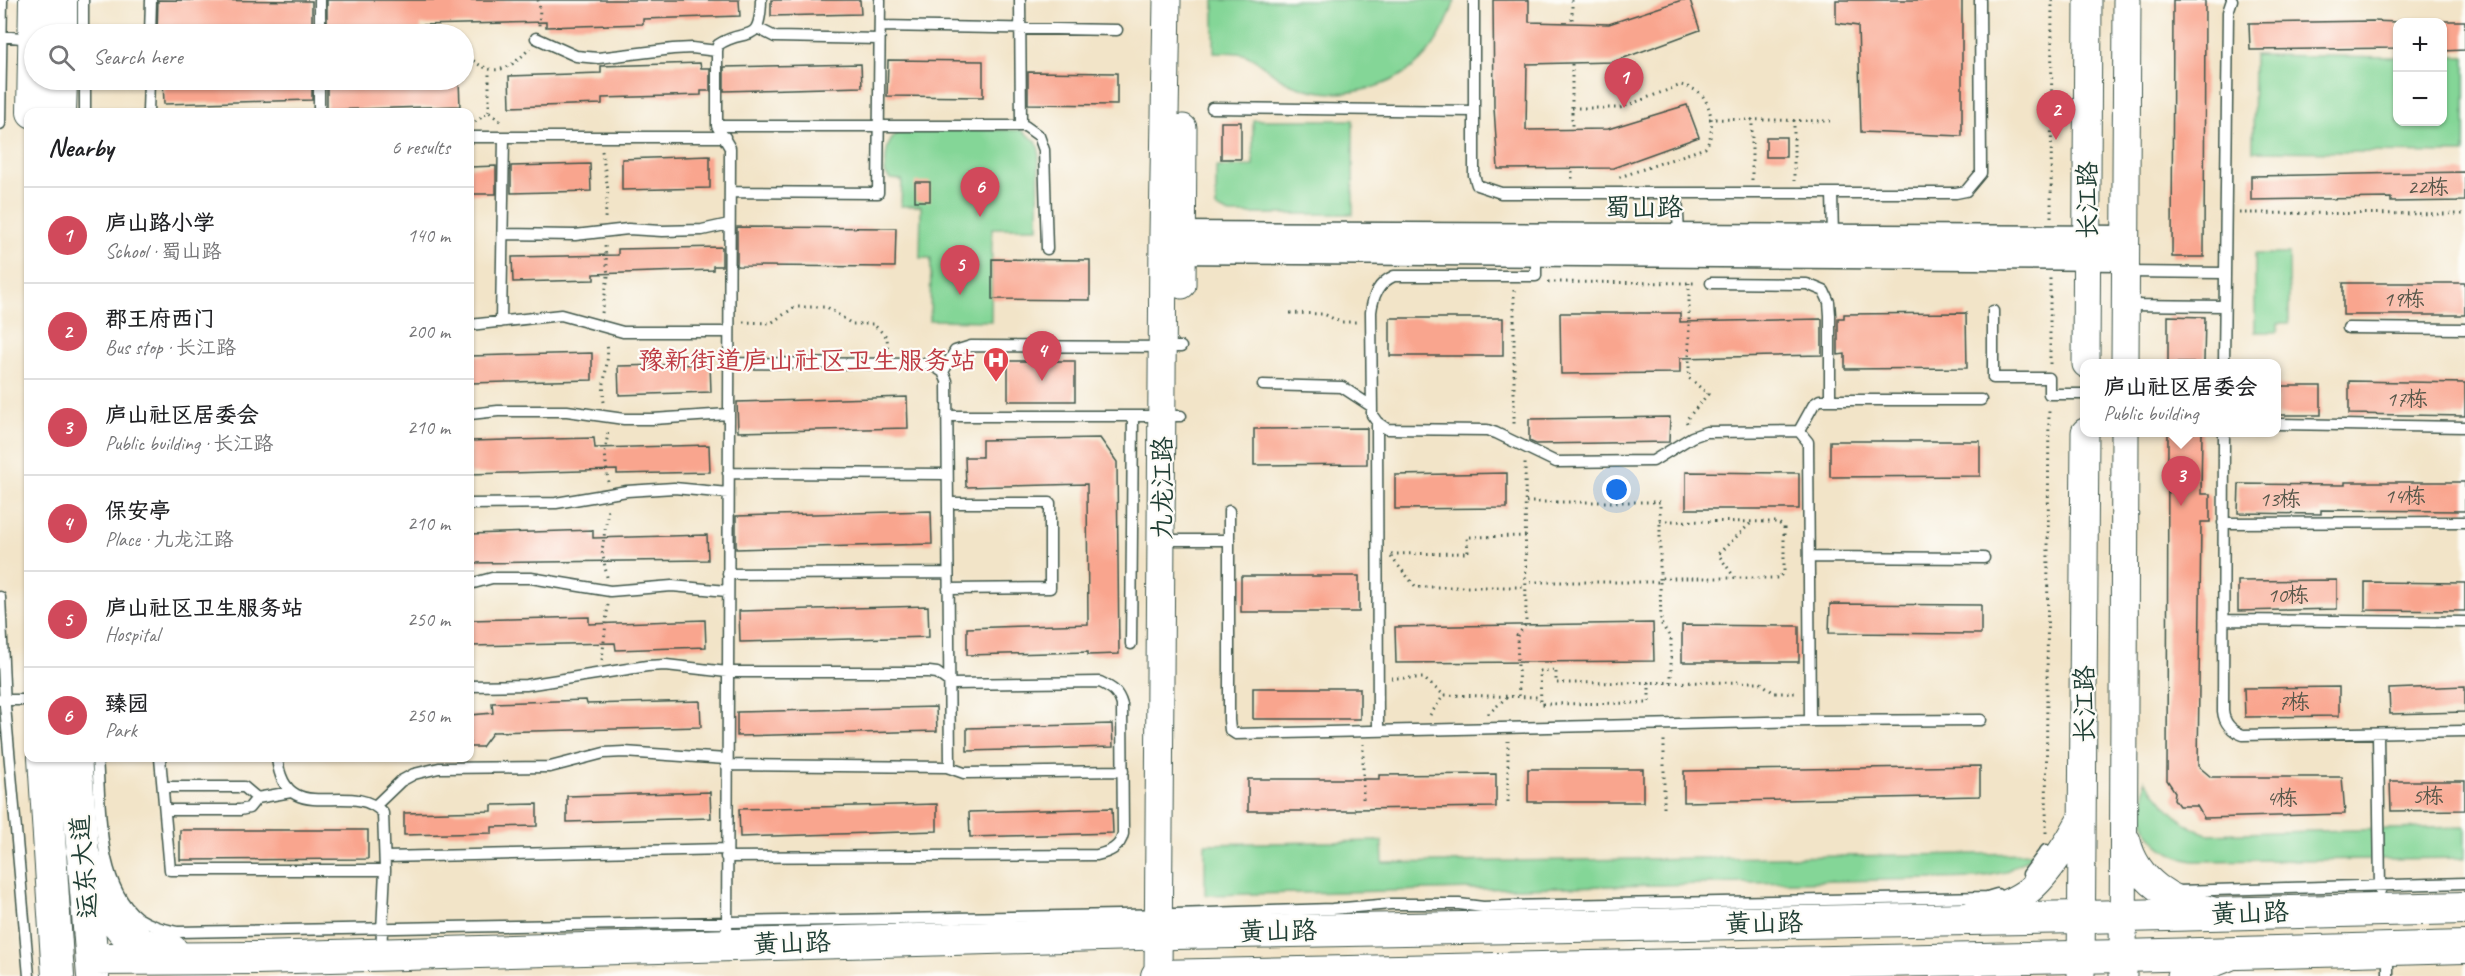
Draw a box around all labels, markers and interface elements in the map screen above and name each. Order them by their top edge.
map controls [2393,18,2447,126]
button: + [2393,18,2447,72]
search box [24,24,474,90]
icon: search [45,41,78,74]
text: Search here [93,43,183,71]
pin: 1 [1604,58,1644,108]
button: − [2393,72,2447,126]
pin: 2 [2036,90,2076,140]
text: Nearby [48,131,113,164]
text: 6 results [391,135,450,160]
street label: 长江路 [2071,161,2104,239]
pin: 6 [960,168,1000,217]
house number: 22栋 [2407,173,2449,201]
street label: 蜀山路 [1605,191,1683,224]
text: 庐山路小学 [105,209,215,237]
text: 1 [63,223,72,248]
text: 140 m [407,223,450,248]
text: School · 蜀山路 [105,239,221,264]
pin: 5 [940,246,980,295]
house number: 19栋 [2383,285,2425,313]
text: 郡王府西门 [105,305,215,333]
text: 2 [63,319,72,344]
text: 200 m [407,319,450,344]
pin: 4 [1022,332,1062,381]
text: Bus stop · 长江路 [105,335,236,360]
place label: 豫新街道庐山社区卫生服务站 [638,344,976,377]
hospital icon: 豫新街道庐山社区卫生服务站 [981,345,1011,383]
popup [2080,359,2281,437]
text: 庐山社区居委会 [2103,373,2258,401]
house number: 17栋 [2386,385,2428,413]
text: 庐山社区居委会 [105,401,259,429]
text: Public building [2103,401,2198,426]
text: 3 [63,415,72,440]
text: 210 m [407,415,450,440]
text: Public building · 长江路 [105,431,273,456]
street label: 九龙江路 [1146,436,1179,540]
pin: 3 [2162,456,2200,506]
your location [1602,475,1631,504]
house number: 14栋 [2384,482,2426,510]
house number: 13栋 [2259,485,2301,513]
text: 保安亭 [105,497,171,525]
text: 4 [63,511,72,536]
text: 210 m [407,511,450,536]
text: Place · 九龙江路 [105,527,234,552]
house number: 10栋 [2267,581,2309,609]
text: 庐山社区卫生服务站 [105,594,303,622]
text: 5 [63,607,72,632]
text: 250 m [407,607,450,632]
text: Hospital [105,622,160,647]
street label: 长江路 [2068,665,2101,743]
house number: 7栋 [2278,688,2310,716]
text: 臻园 [105,690,149,718]
text: 6 [63,703,72,728]
text: 250 m [407,703,450,728]
text: Park [105,718,137,743]
house number: 5栋 [2412,782,2444,810]
house number: 4栋 [2266,784,2298,812]
street label: 运东大道 [63,814,105,920]
street label: 黄山路 [2210,895,2290,931]
street label: 黄山路 [1725,906,1803,940]
street label: 黄山路 [1239,914,1317,948]
street label: 黄山路 [752,925,832,961]

